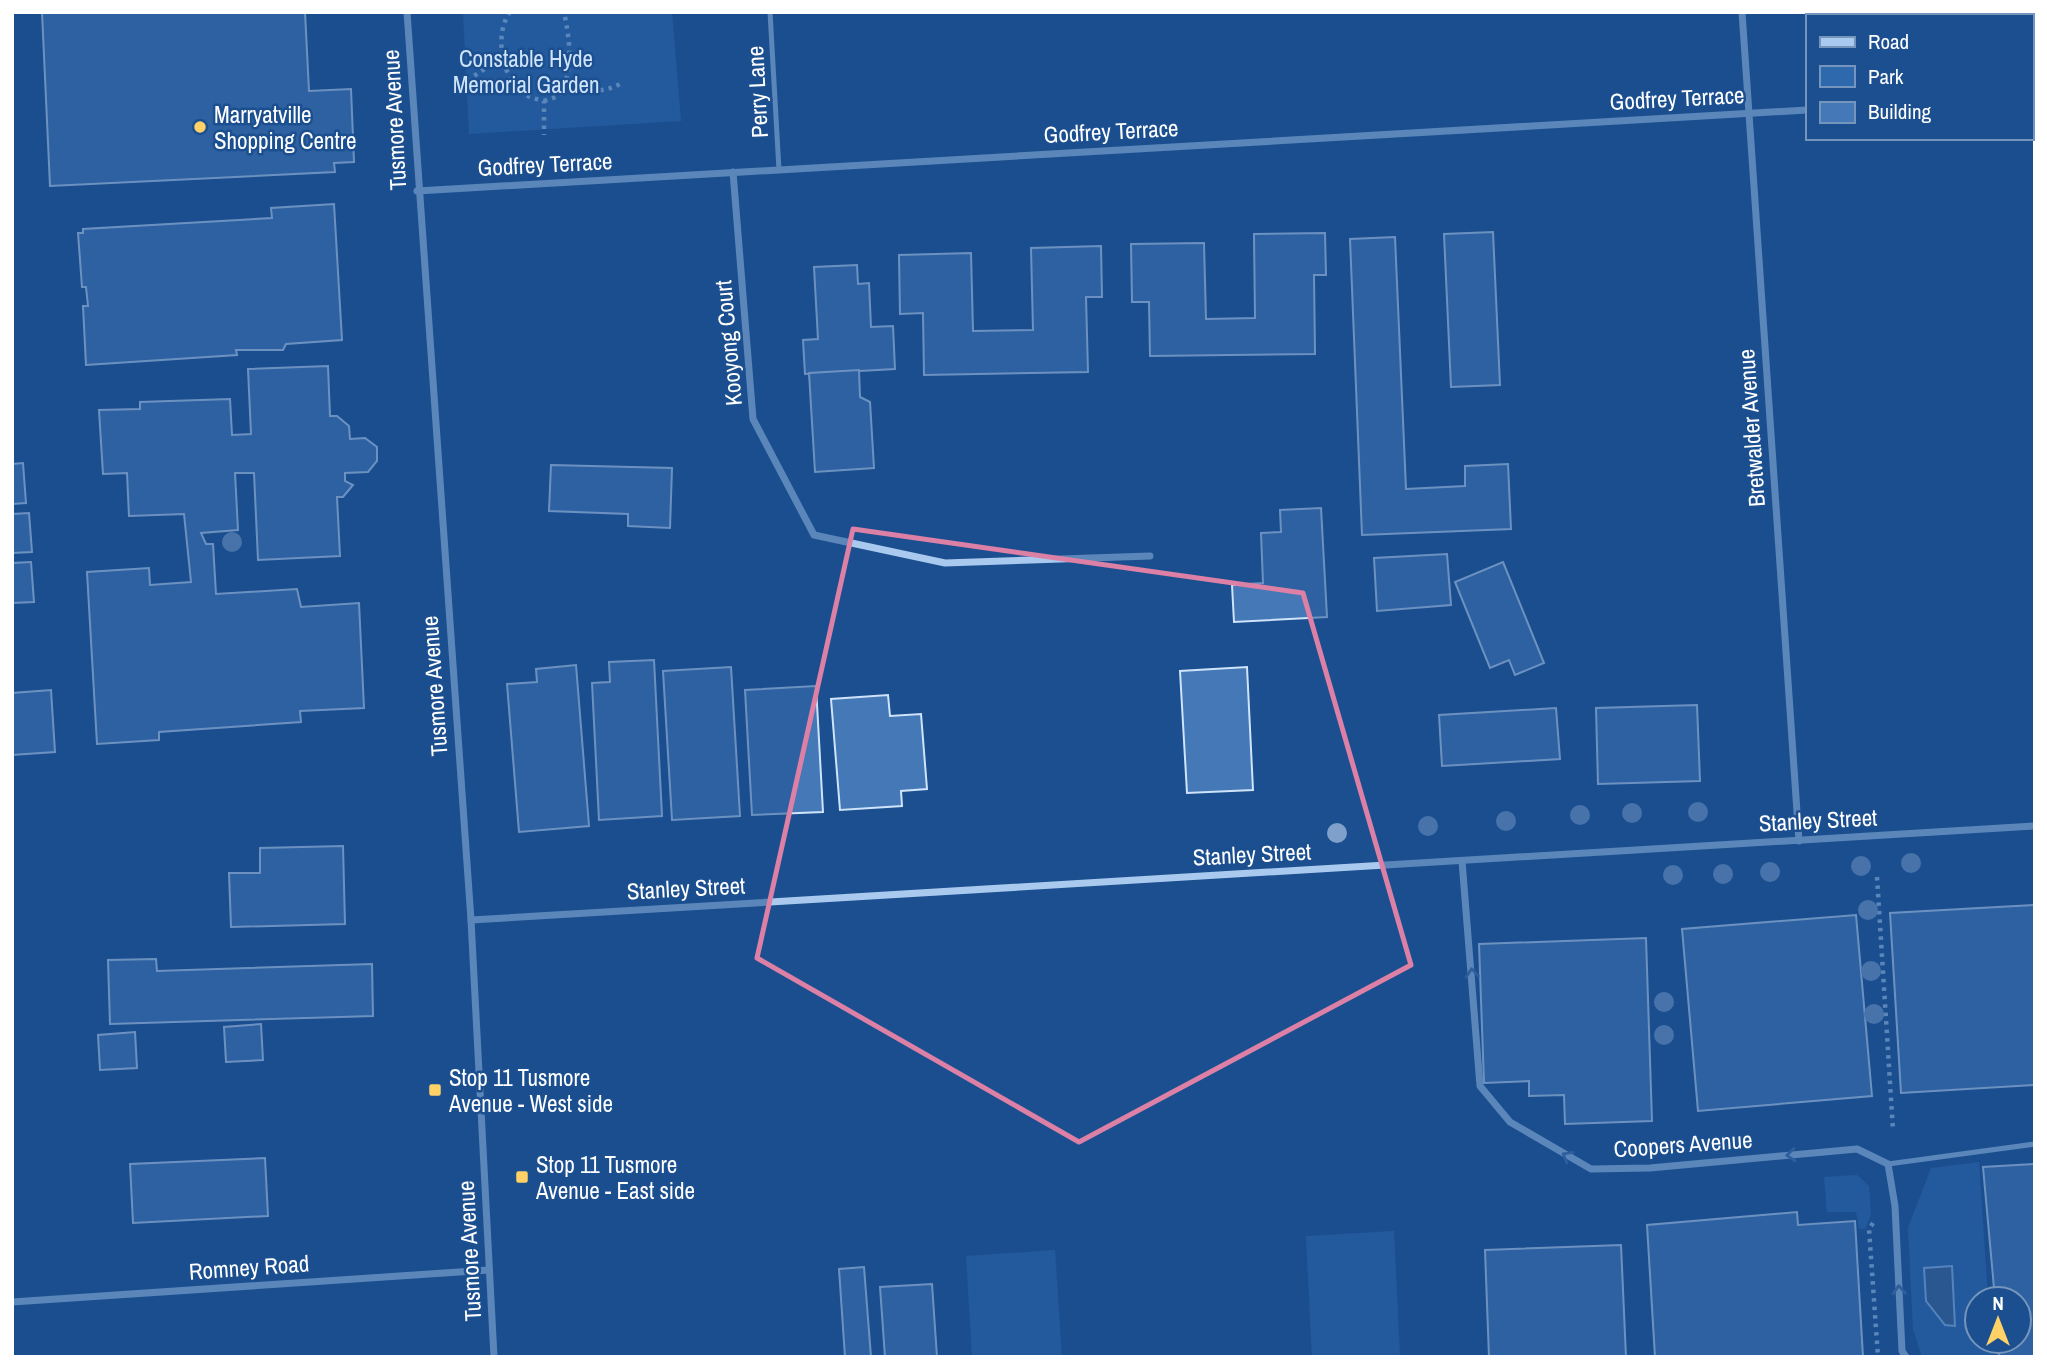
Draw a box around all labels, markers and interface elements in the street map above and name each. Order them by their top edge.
legend [1806,14,2033,140]
text: Road [1868,27,1909,56]
park label: Constable Hyde Memorial Garden [453,43,599,100]
street label: Perry Lane [739,45,775,139]
street label: Tusmore Avenue [375,49,413,191]
text: Park [1868,62,1904,91]
street label: Godfrey Terrace [1609,79,1745,117]
text: Building [1868,97,1932,126]
place label: Marryatville Shopping Centre [214,99,357,156]
street label: Godfrey Terrace [1043,112,1179,150]
marker: Marryatville Shopping Centre [192,119,208,135]
street label: Godfrey Terrace [477,145,613,183]
street label: Kooyong Court [707,279,749,407]
street label: Bretwalder Avenue [1730,348,1772,508]
street label: Tusmore Avenue [414,615,454,757]
street label: Stanley Street [1758,801,1878,839]
street label: Stanley Street [1192,835,1312,873]
street label: Stanley Street [626,869,746,907]
one-way arrow [1465,967,1480,978]
place label: Stop 11 Tusmore Avenue - West side [448,1062,613,1119]
marker: Stop 11 Tusmore Avenue - West side [427,1082,443,1098]
street label: Coopers Avenue [1613,1124,1753,1164]
one-way arrow [1785,1147,1796,1162]
place label: Stop 11 Tusmore Avenue - East side [535,1149,695,1206]
one-way arrow [1562,1151,1575,1164]
marker: Stop 11 Tusmore Avenue - East side [514,1169,530,1185]
street label: Tusmore Avenue [450,1180,488,1322]
street label: Romney Road [188,1247,310,1287]
one-way arrow [1892,1284,1907,1295]
north arrow [1963,1285,2033,1355]
text: N [1992,1290,2004,1316]

